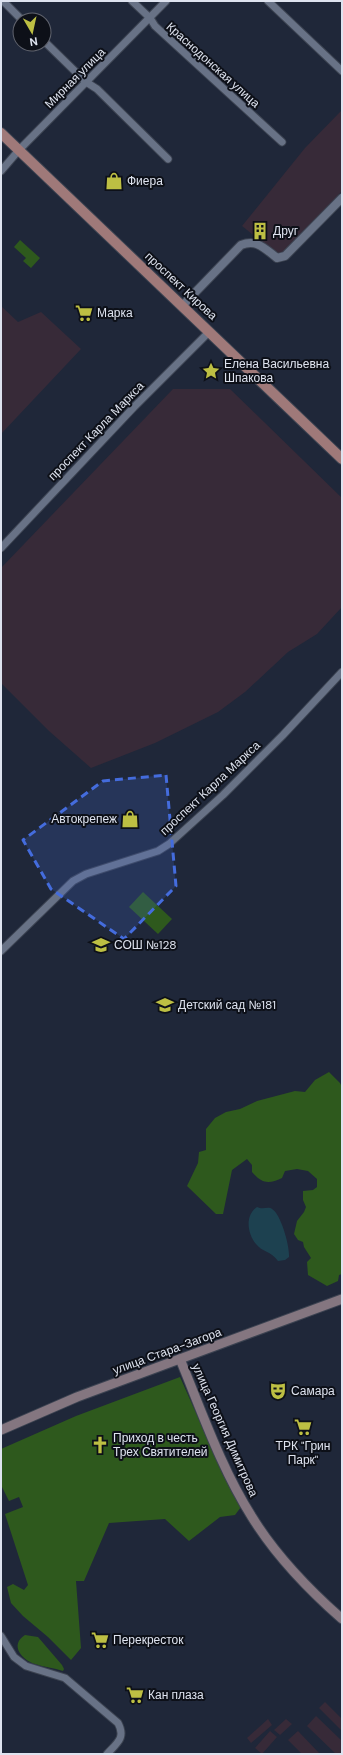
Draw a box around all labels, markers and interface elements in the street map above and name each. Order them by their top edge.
north arrow [12,12,52,52]
street label: Краснодонская улица [163,19,263,111]
text: N [29,34,39,49]
street label: Мирная улица [41,44,109,112]
shop icon: Фиера [104,171,124,191]
place label: Фиера [127,173,163,189]
building icon: Друг [250,221,270,241]
place label: Друг [273,223,299,239]
street label: проспект Кирова [142,248,221,324]
supermarket icon: Марка [74,303,94,323]
place label: Марка [97,305,133,321]
place label: Елена Васильевна Шпакова [224,356,329,386]
place icon: Елена Васильевна Шпакова [201,361,221,381]
street label: проспект Карла Маркса [45,378,148,484]
street label: проспект Карла Маркса [156,737,264,839]
shop icon: Автокрепеж [120,809,140,829]
place label: Автокрепеж [51,811,117,827]
school or university icon: СОШ №128 [91,935,111,955]
place label: СОШ №128 [114,937,177,953]
school or university icon: Детский сад №181 [155,995,175,1015]
place label: Детский сад №181 [178,997,276,1013]
street label: улица Стара-Загора [110,1324,224,1378]
street label: улица Георгия Димитрова [188,1361,262,1499]
theatre icon: Самара [268,1381,288,1401]
place label: Самара [291,1383,335,1399]
supermarket icon: ТРК "Грин Парк" [293,1417,313,1437]
place label: Приход в честь Трех Святителей [113,1430,208,1460]
church icon: Приход в честь Трех Святителей [90,1435,110,1455]
place label: ТРК "Грин Парк" [276,1438,330,1468]
supermarket icon: Перекресток [90,1630,110,1650]
place label: Перекресток [113,1632,184,1648]
supermarket icon: Кан плаза [125,1685,145,1705]
place label: Кан плаза [148,1687,204,1703]

